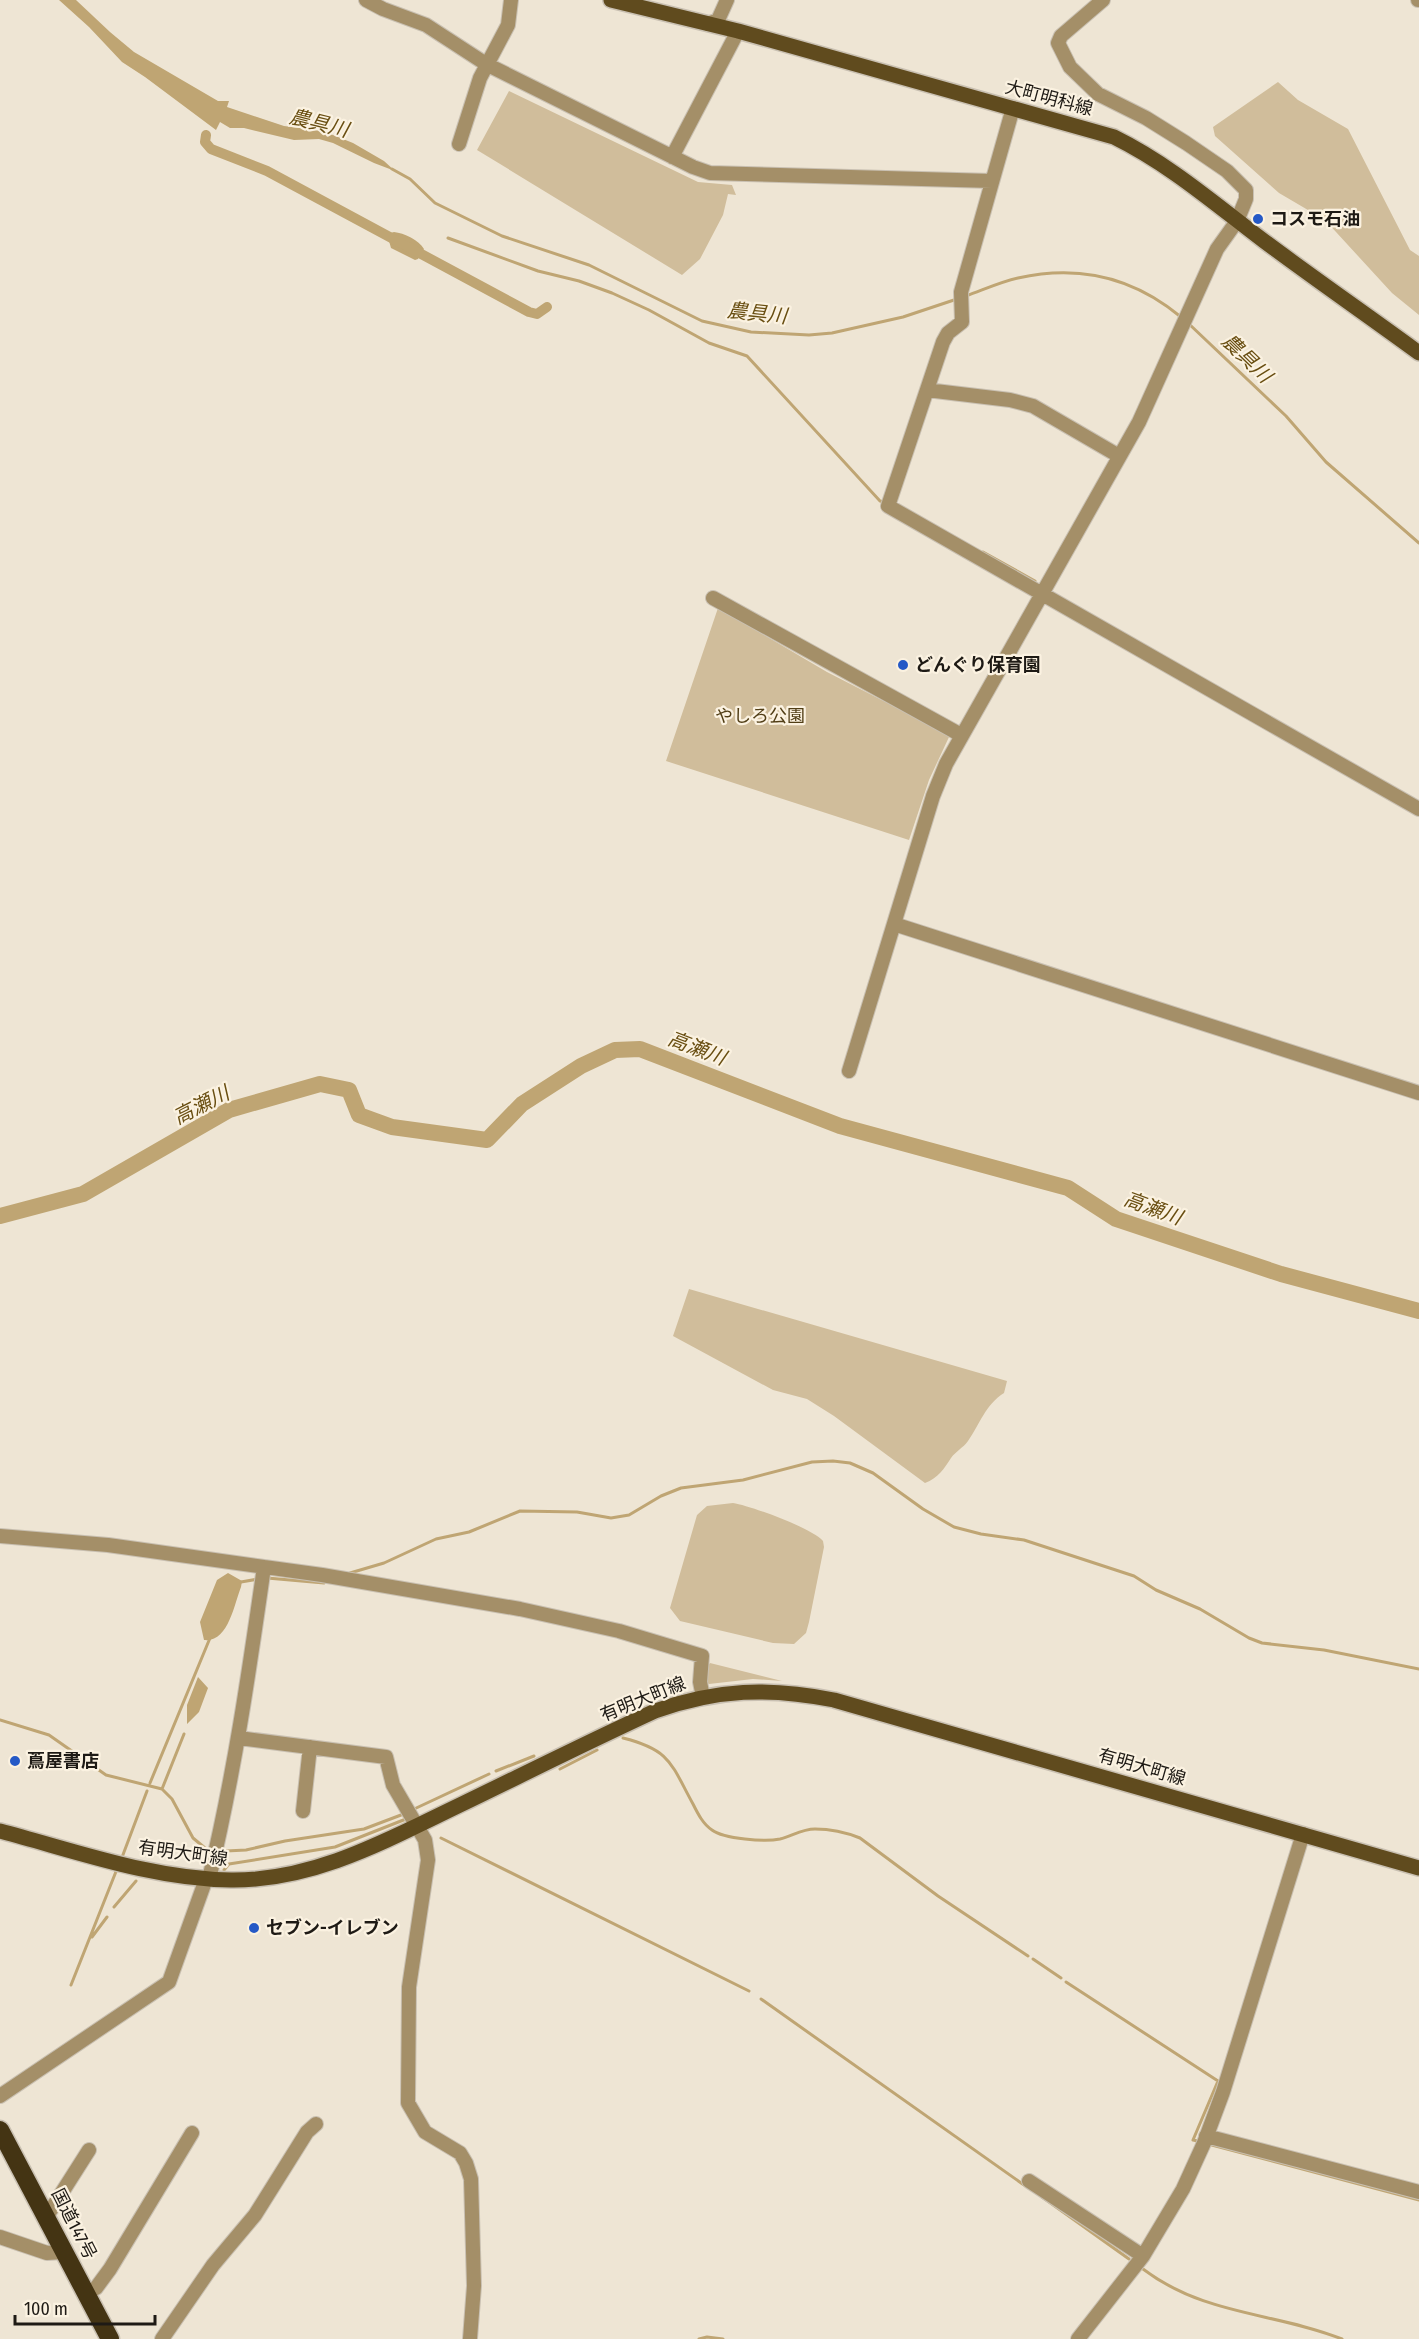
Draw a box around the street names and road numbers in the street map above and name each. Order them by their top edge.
street label: 大町明科線 [1003,76,1095,120]
street label: 有明大町線 [597,1672,689,1726]
street label: 有明大町線 [1096,1744,1188,1790]
street label: 有明大町線 [137,1836,229,1870]
street label: 国道147号 [47,2185,101,2263]

